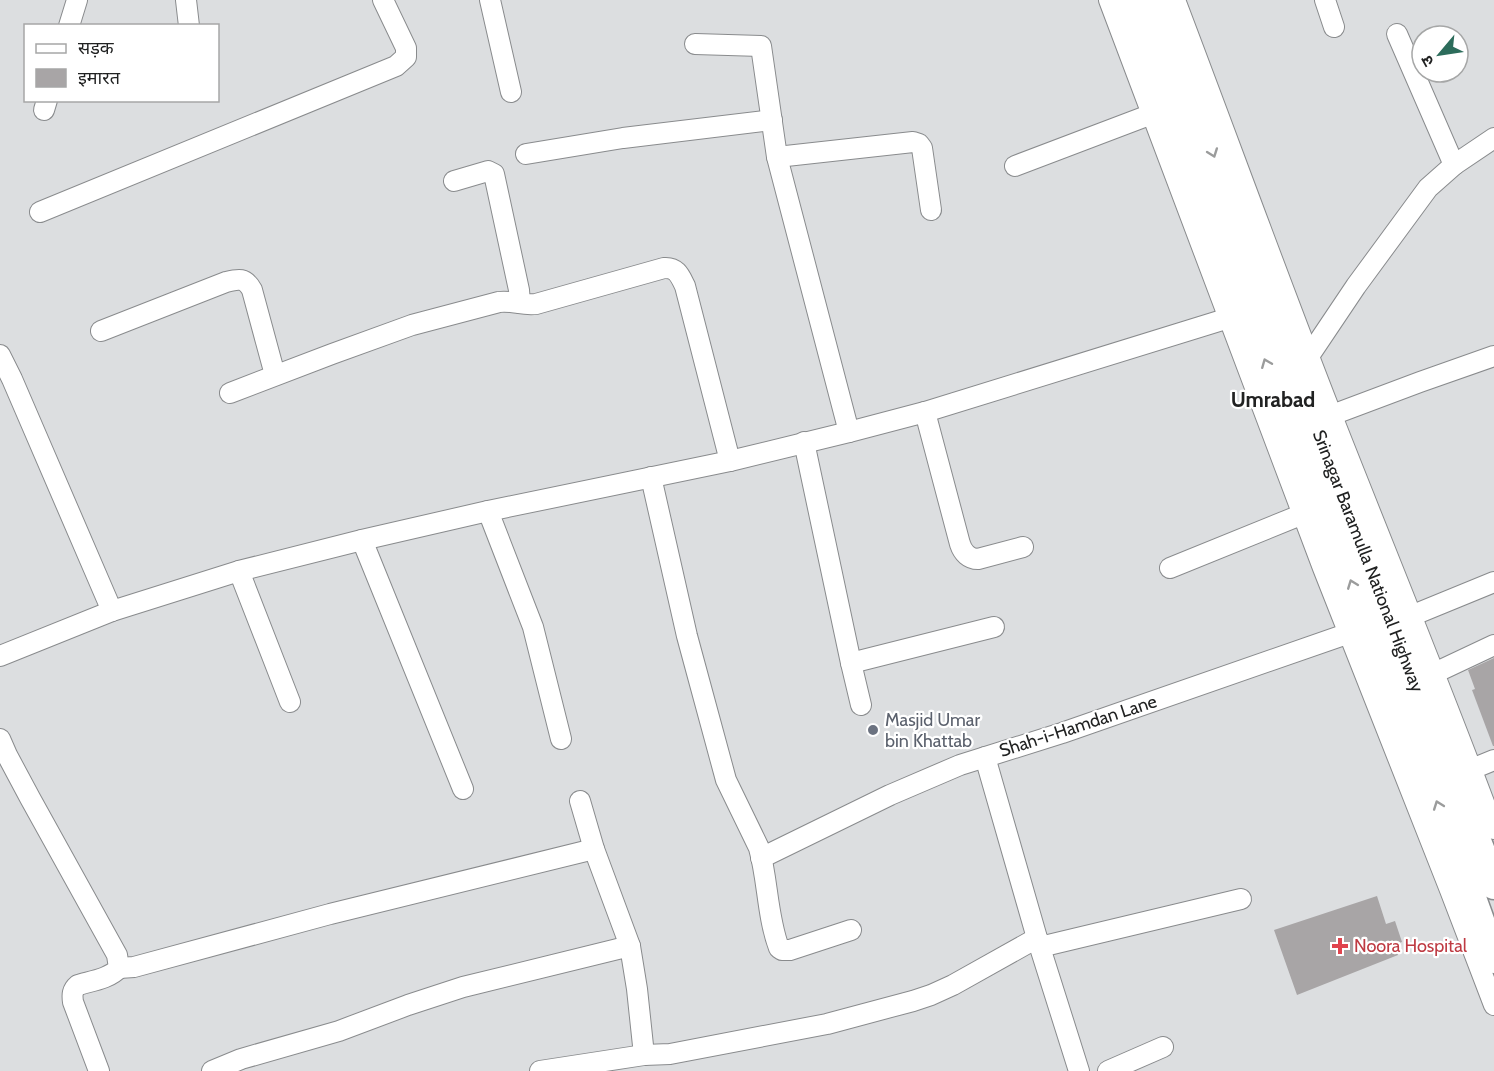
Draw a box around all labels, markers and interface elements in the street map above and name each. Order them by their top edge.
legend [24,24,219,102]
north arrow [1410,24,1470,84]
text: सड़क [78,37,115,59]
text: उ [1416,52,1438,70]
text: इमारत [78,67,121,89]
one-way arrow [1206,147,1218,158]
one-way arrow [1261,359,1273,370]
district label: Umrabad [1231,387,1315,412]
street label: Srinagar Baramulla National Highway [1308,427,1428,695]
one-way arrow [1347,579,1360,590]
street label: Shah-i-Hamdan Lane [996,690,1160,762]
place label: Masjid Umar bin Khattab [885,709,980,752]
marker: Masjid Umar bin Khattab [866,723,880,737]
one-way arrow [1432,800,1445,811]
place label: Noora Hospital [1354,935,1468,957]
marker: Noora Hospital [1331,937,1349,955]

